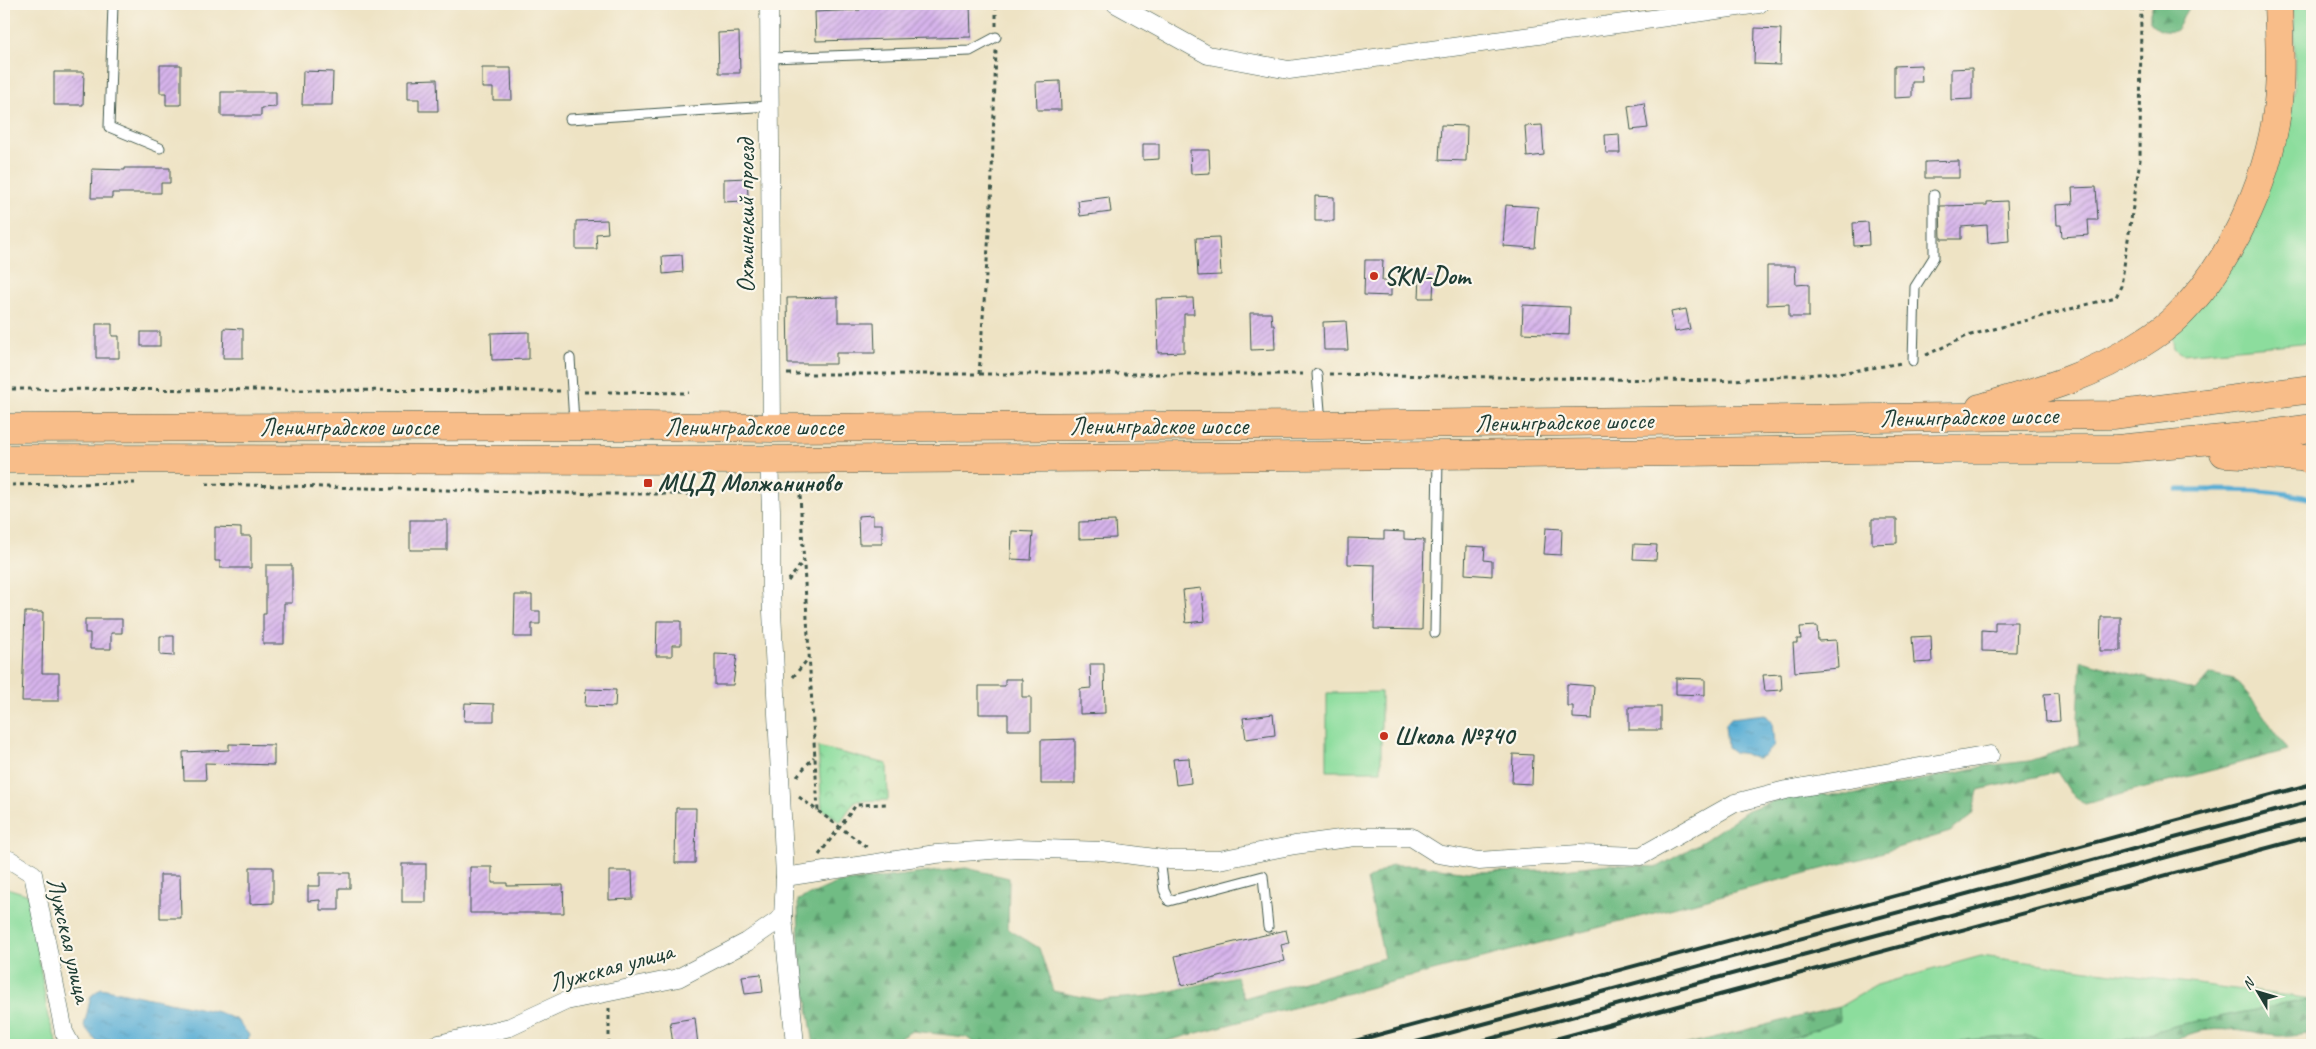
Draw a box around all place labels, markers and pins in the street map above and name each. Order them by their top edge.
place label: SKN-Dom [1384,260,1473,292]
marker: SKN-Dom [1368,270,1380,282]
place label: МЦД Молжаниново [658,467,843,499]
marker: МЦД Молжаниново [642,477,654,489]
place label: Школа №740 [1394,720,1517,752]
marker: Школа №740 [1378,730,1390,742]

